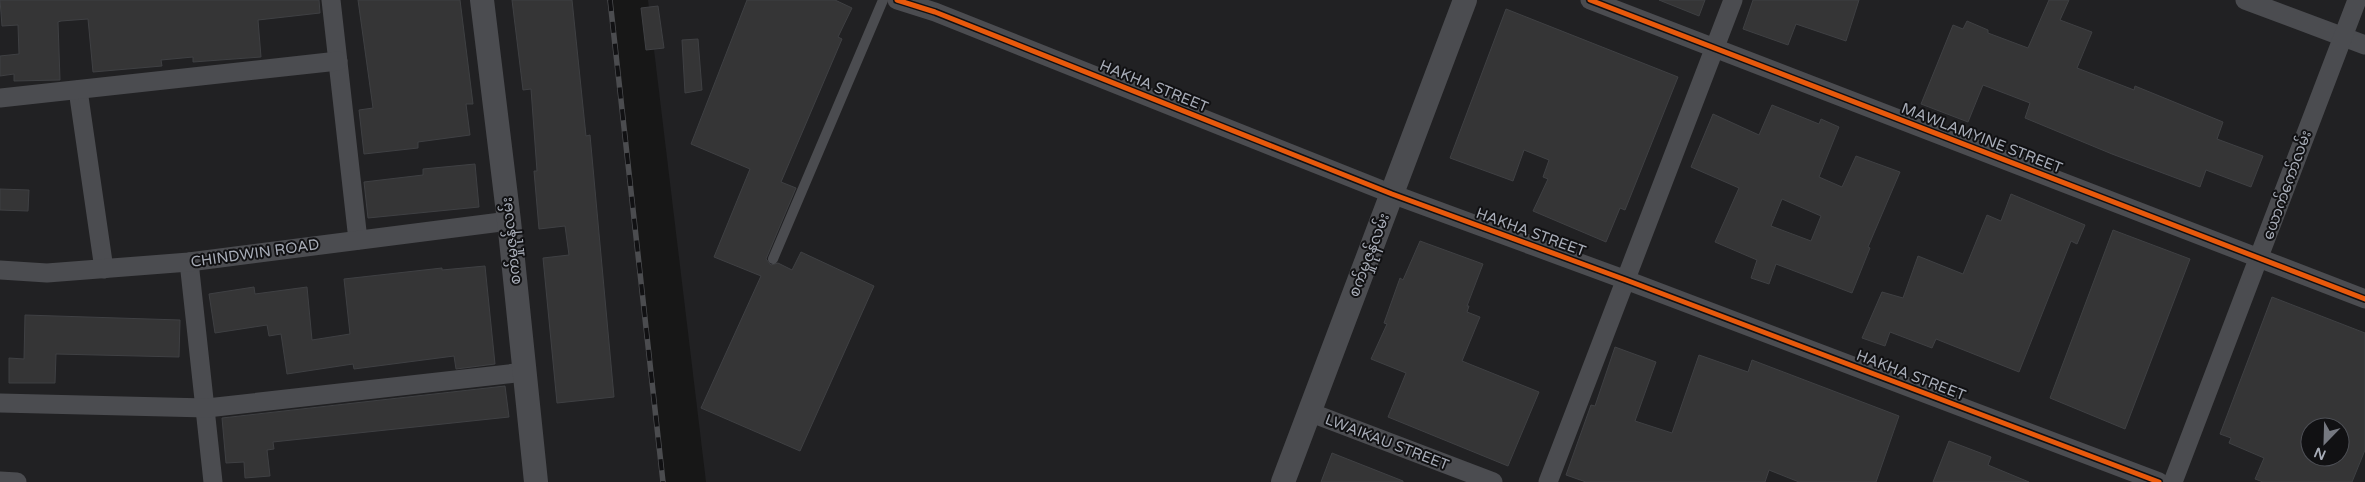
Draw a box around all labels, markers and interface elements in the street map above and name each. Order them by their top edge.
street label: HAKHA STREET [1097,56,1211,116]
street label: MAWLAMYINE STREET [1899,99,2065,177]
street label: ယောက်ကော်လမ်း [2258,128,2315,242]
street label: စက်မှုဇုန်လမ်း [496,196,528,286]
street label: HAKHA STREET [1474,204,1588,260]
street label: စက်မှုဇုန်လမ်း [1344,210,1396,300]
street label: CHINDWIN ROAD [189,235,321,271]
street label: HAKHA STREET [1854,346,1968,404]
street label: LWAIKAU STREET [1322,410,1452,474]
north arrow [2300,417,2350,467]
text: N [2312,443,2329,464]

